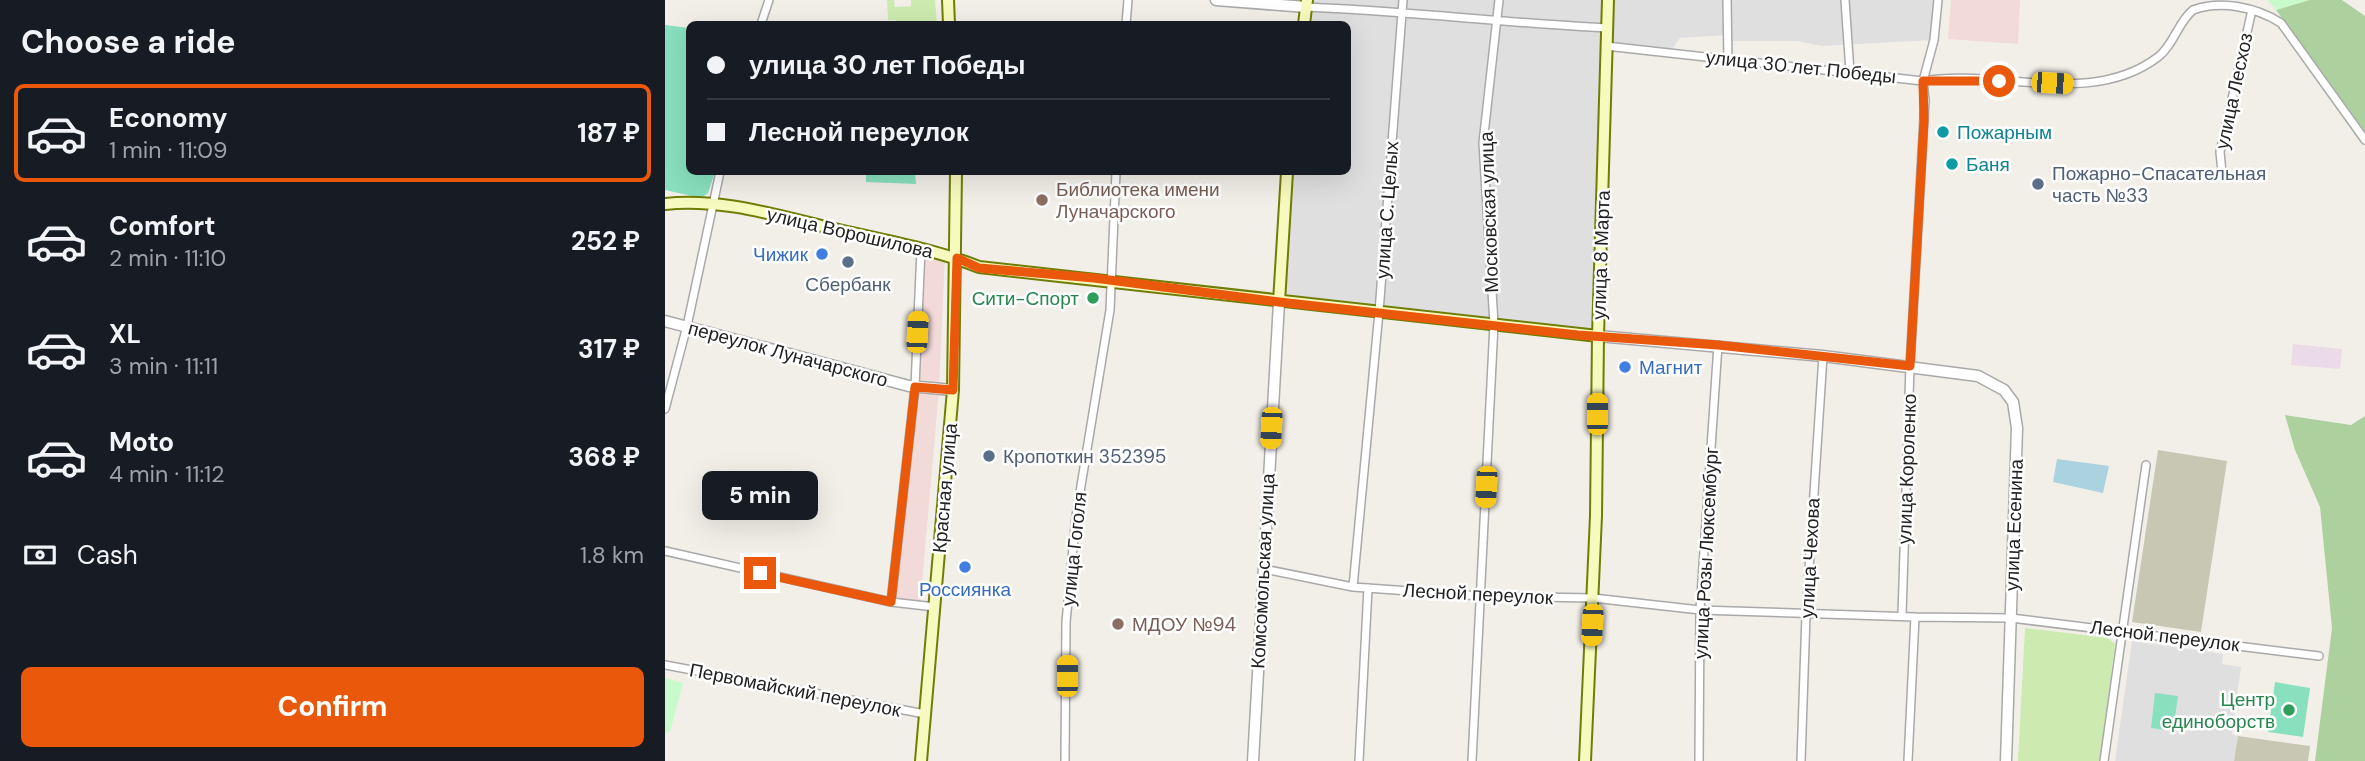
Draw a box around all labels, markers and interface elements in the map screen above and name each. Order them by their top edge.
text: Choose a ride [21,21,236,63]
street label: улица Лесхоз [2209,31,2259,151]
street label: улица 30 лет Победы [1705,45,1897,89]
text: улица 30 лет Победы [749,48,1026,82]
route start [1983,65,2015,97]
car [2031,71,2074,95]
text: Economy [109,101,227,135]
icon: car [25,102,88,165]
text: Лесной переулок [749,115,969,149]
text: 187 ₽ [577,116,640,150]
place label: Пожарным [1957,120,2052,145]
marker: Пожарным [1935,124,1951,140]
street label: Московская улица [1474,130,1504,293]
text: 1 min · 11:09 [109,135,227,165]
street label: улица С. Целых [1370,140,1404,280]
place label: Баня [1966,152,2010,177]
marker: Баня [1944,156,1960,172]
place label: Пожарно-Спасательная часть №33 [2052,161,2266,208]
marker: Пожарно-Спасательная часть №33 [2030,176,2046,192]
place label: Библиотека имени Луначарского [1056,177,1220,224]
street label: улица 8 Марта [1586,189,1616,320]
marker: Библиотека имени Луначарского [1034,192,1050,208]
street label: улица Ворошилова [764,202,936,264]
text: Comfort [109,209,215,243]
icon: car [25,210,88,273]
text: 252 ₽ [571,224,640,258]
place label: Чижик [753,242,809,267]
text: 2 min · 11:10 [109,243,226,273]
marker: Чижик [814,246,830,262]
marker: Сбербанк [840,254,856,270]
place label: Сбербанк [805,272,891,297]
place label: Сити-Спорт [972,286,1079,311]
marker: Сити-Спорт [1085,290,1101,306]
car [906,310,929,354]
street label: переулок Луначарского [685,315,891,393]
text: XL [109,317,141,351]
icon: car [25,318,88,381]
text: 317 ₽ [578,332,640,366]
text: 3 min · 11:11 [109,351,218,381]
place label: Магнит [1639,355,1703,380]
marker: Магнит [1617,359,1633,375]
car [1587,393,1608,435]
street label: улица Короленко [1892,393,1922,545]
car [1260,406,1283,450]
street label: Красная улица [927,422,963,554]
text: Moto [109,425,174,459]
icon: car [25,426,88,489]
text: 368 ₽ [568,440,640,474]
place label: Кропоткин 352395 [1003,444,1166,469]
street label: улица Розы Люксембург [1688,446,1724,660]
marker: Кропоткин 352395 [981,448,997,464]
street label: улица Есенина [1999,458,2029,591]
text: 4 min · 11:12 [109,459,225,489]
car [1475,465,1498,509]
callout: 5 min [702,472,818,520]
street label: Комсомольская улица [1245,472,1281,669]
text: 5 min [729,480,791,510]
street label: улица Гоголя [1056,491,1092,607]
street label: улица Чехова [1794,497,1826,619]
icon: cash [21,536,59,574]
text: Cash [77,538,138,572]
text: 1.8 km [580,540,644,570]
route end [744,557,776,589]
marker: Россиянка [957,559,973,575]
place label: Россиянка [919,577,1011,602]
street label: Лесной переулок [1402,578,1554,610]
car [1581,603,1604,647]
place label: МДОУ №94 [1132,612,1236,637]
street label: Лесной переулок [2089,614,2242,658]
marker: МДОУ №94 [1110,616,1126,632]
car [1057,655,1078,697]
street label: Первомайский переулок [687,657,903,723]
button: Confirm [21,667,644,747]
place label: Центр единоборств [2162,687,2275,734]
marker: Центр единоборств [2281,702,2297,718]

